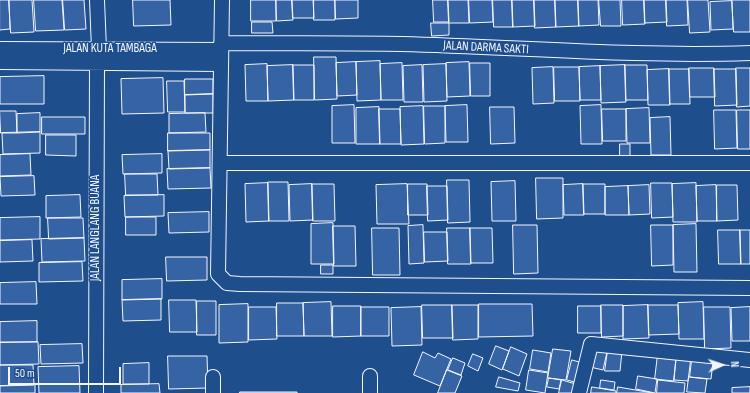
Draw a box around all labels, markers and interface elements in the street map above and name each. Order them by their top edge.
street label: JALAN DARMA SAKTI [443,38,529,58]
street label: JALAN KUTA TAMBAGA [63,41,157,57]
street label: JALAN LANGLANG BUANA [88,175,104,281]
north arrow [702,345,742,385]
scale bar [10,359,123,385]
text: N [728,361,741,368]
text: 50 m [15,366,35,381]

